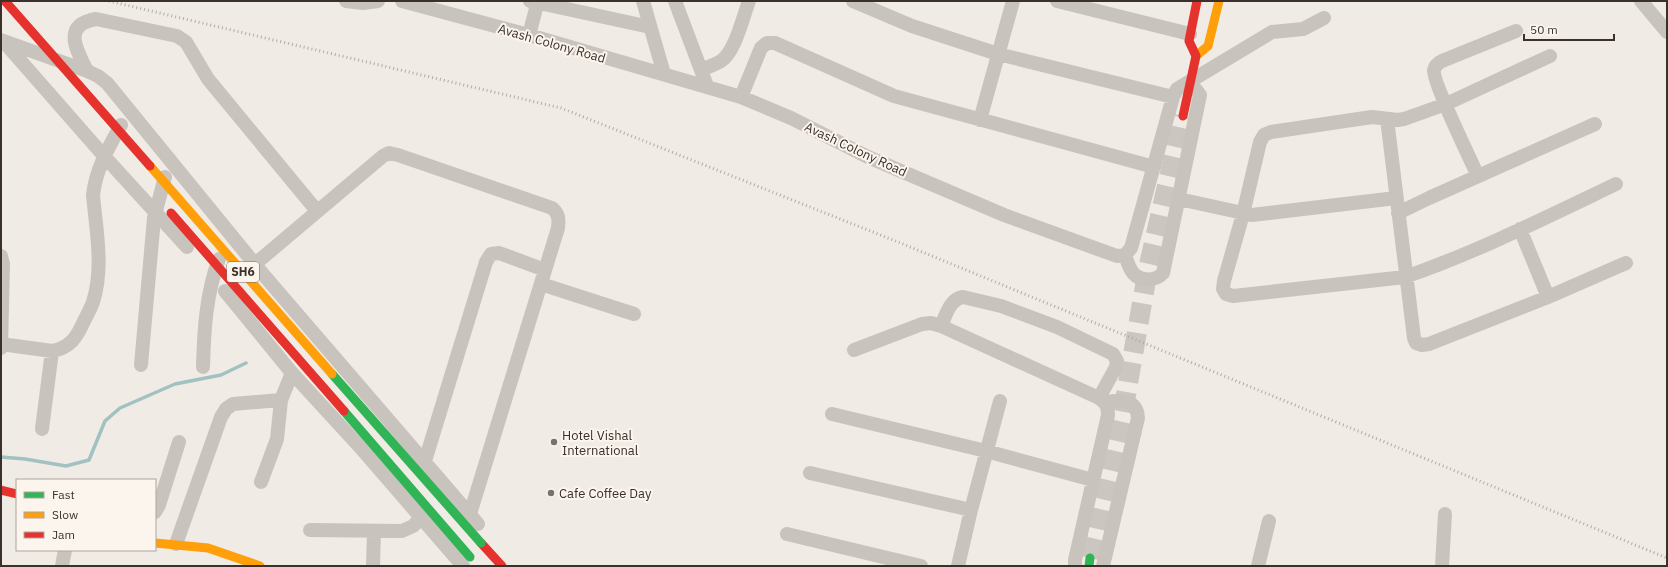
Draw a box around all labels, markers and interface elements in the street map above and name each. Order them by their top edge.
scale bar [1524,16,1614,42]
street label: Avash Colony Road [496,20,608,67]
text: 50 m [1530,22,1558,37]
street label: Avash Colony Road [802,118,910,181]
road number: SH6 [227,262,259,282]
place label: Hotel Vishal International [562,427,639,459]
marker: Hotel Vishal International [549,437,559,447]
legend [16,479,156,551]
place label: Cafe Coffee Day [559,485,652,502]
text: Fast [52,487,75,502]
marker: Cafe Coffee Day [546,488,556,498]
text: Slow [52,507,78,522]
text: Jam [52,527,75,542]

